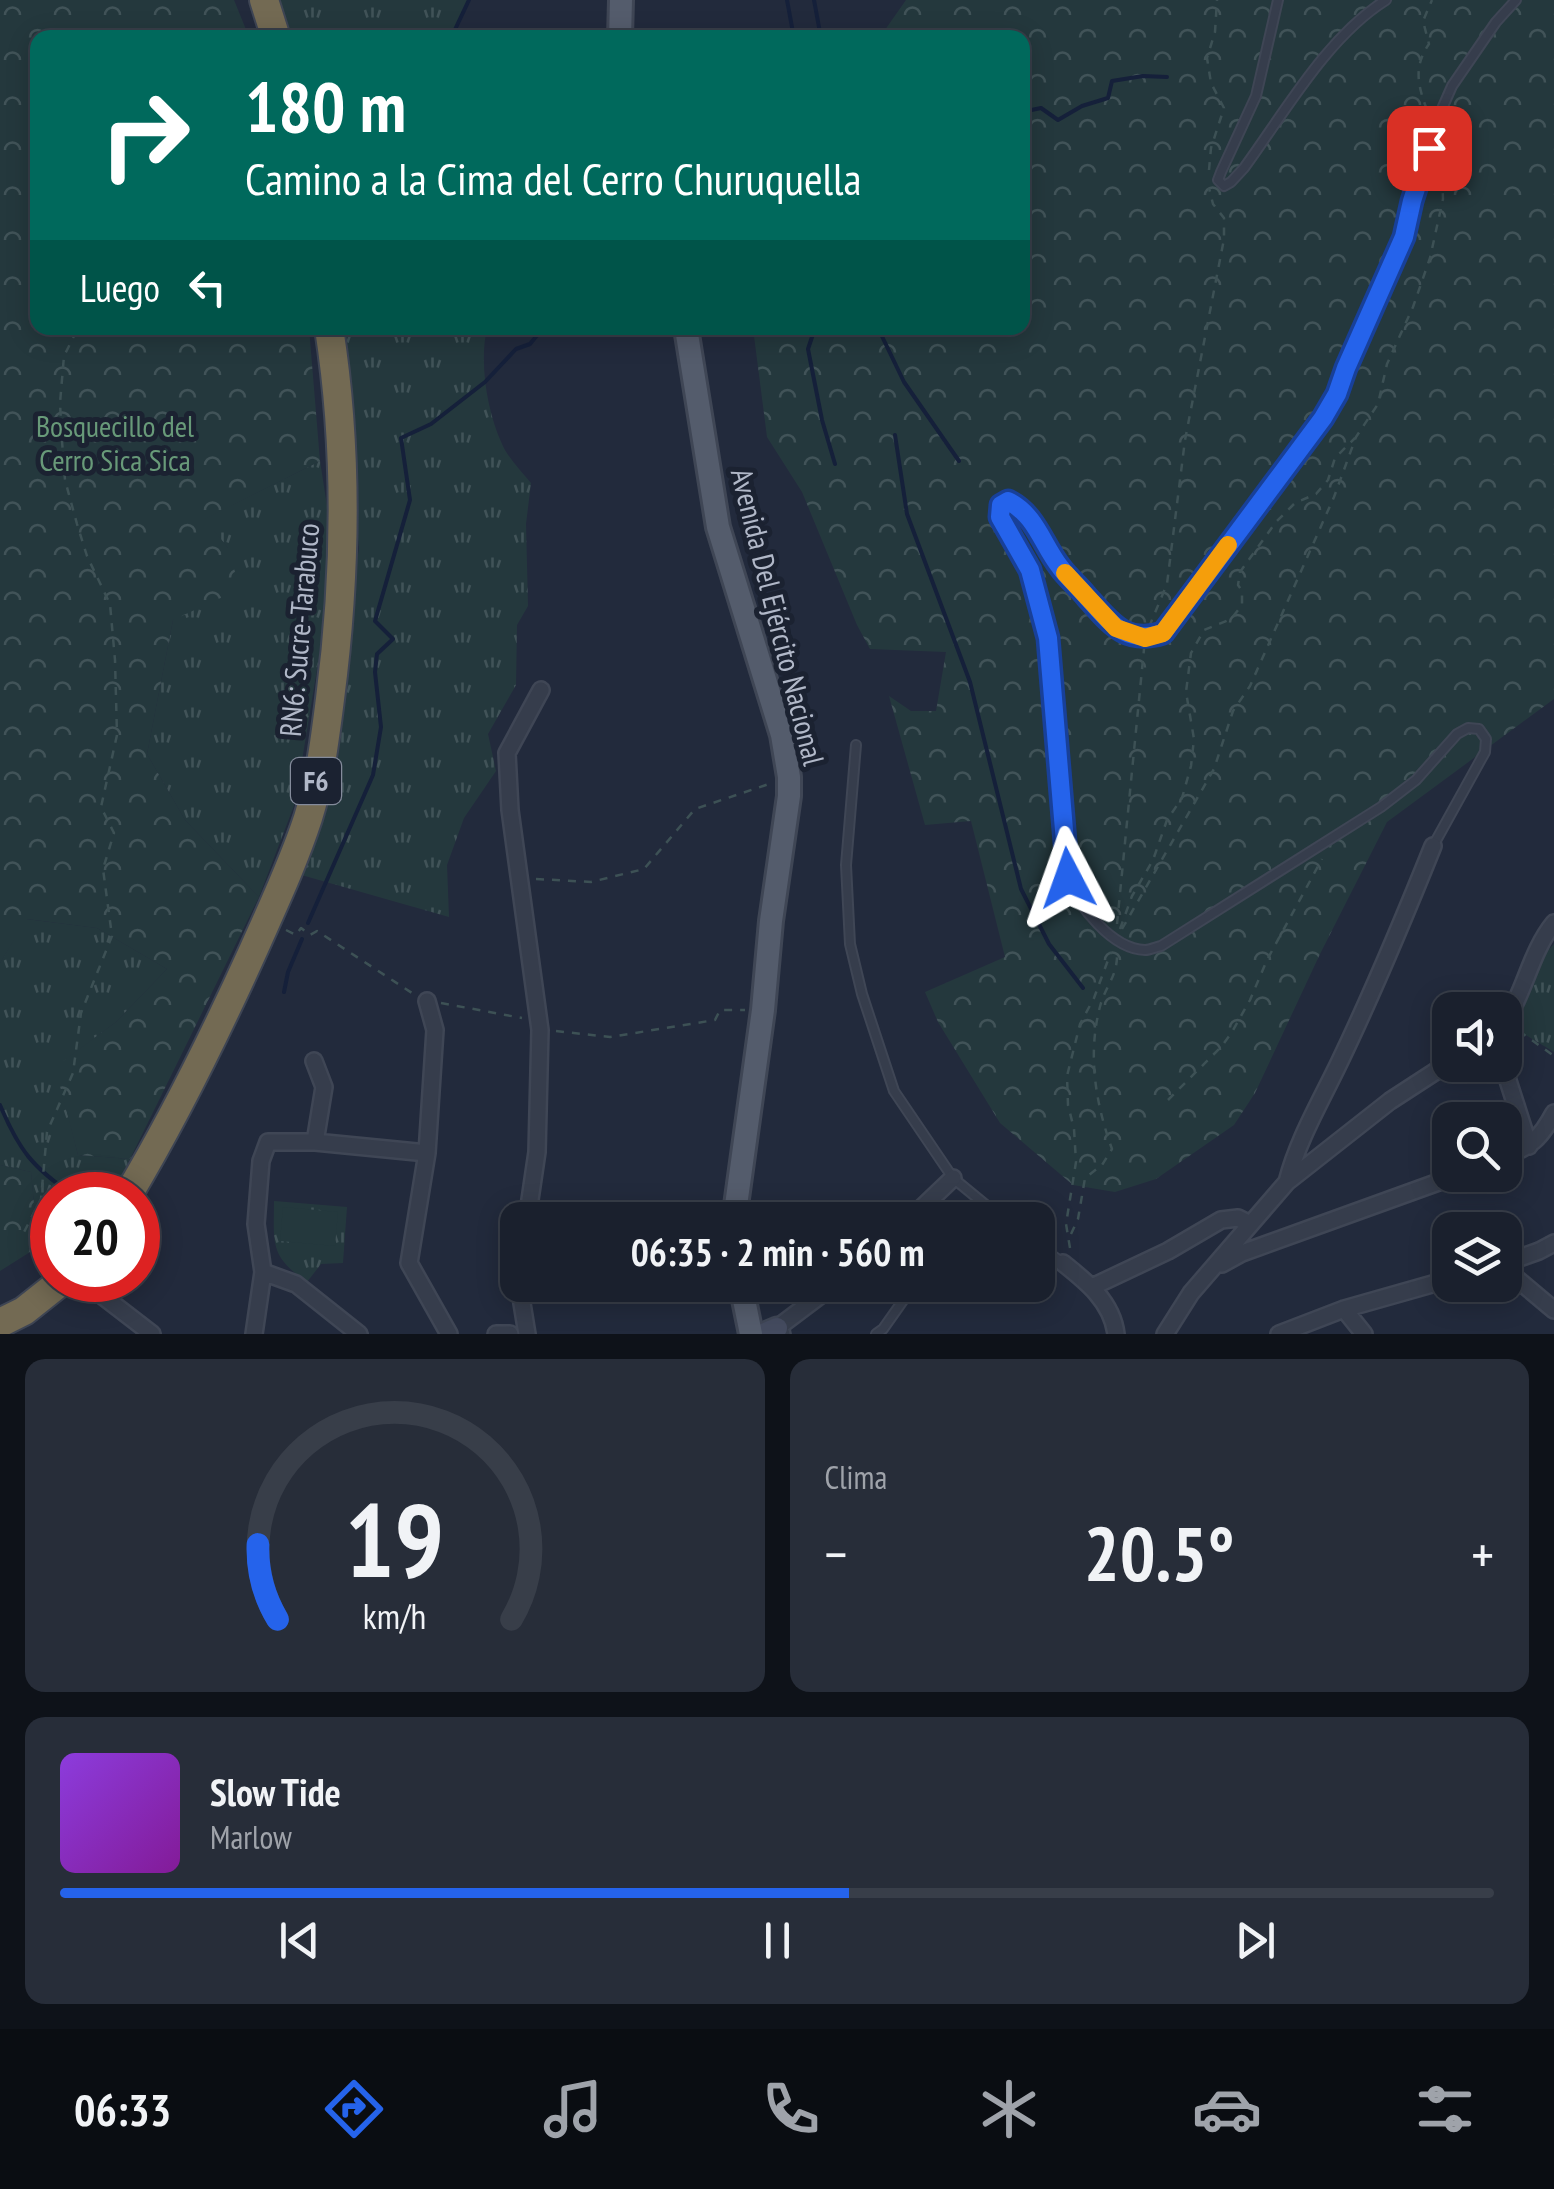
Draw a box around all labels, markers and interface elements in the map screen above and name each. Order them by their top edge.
text: 180 m [245,61,406,151]
icon: right [80,70,210,200]
pin [1387,106,1472,191]
icon: arrive [1402,121,1457,176]
text: Camino a la Cima del Cerro Churuquella [245,149,862,207]
icon: left [180,260,235,315]
text: Luego [80,263,160,312]
park label: Bosquecillo del Cerro Sica Sica [36,406,194,479]
street label: Avenida Del Ejército Nacional [723,464,834,769]
street label: RN6: Sucre-Tarabuco [270,521,327,738]
road number: F6 [291,758,341,804]
position arrow [1016,826,1120,930]
map controls [1432,992,1522,1302]
button: sound [1432,992,1522,1082]
button: search [1432,1102,1522,1192]
speed limit sign: 20 [30,1172,160,1302]
button: layers [1432,1212,1522,1302]
text: 06:35 · 2 min · 560 m [631,1227,924,1276]
text: Clima [825,1456,887,1498]
text: 19 [345,1471,444,1606]
text: 20.5° [1084,1505,1235,1602]
text: − [825,1518,847,1589]
text: + [1471,1518,1494,1589]
text: km/h [363,1593,426,1639]
text: Slow Tide [210,1767,341,1816]
text: Marlow [210,1816,292,1858]
icon: previous [272,1913,327,1968]
icon: pause [750,1913,805,1968]
icon: next [1228,1913,1283,1968]
icon: directions [319,2074,389,2144]
icon: music [538,2074,608,2144]
icon: phone [756,2074,826,2144]
icon: climate [974,2074,1044,2144]
icon: car [1192,2074,1262,2144]
icon: filters [1410,2074,1480,2144]
text: 06:33 [74,2080,171,2138]

